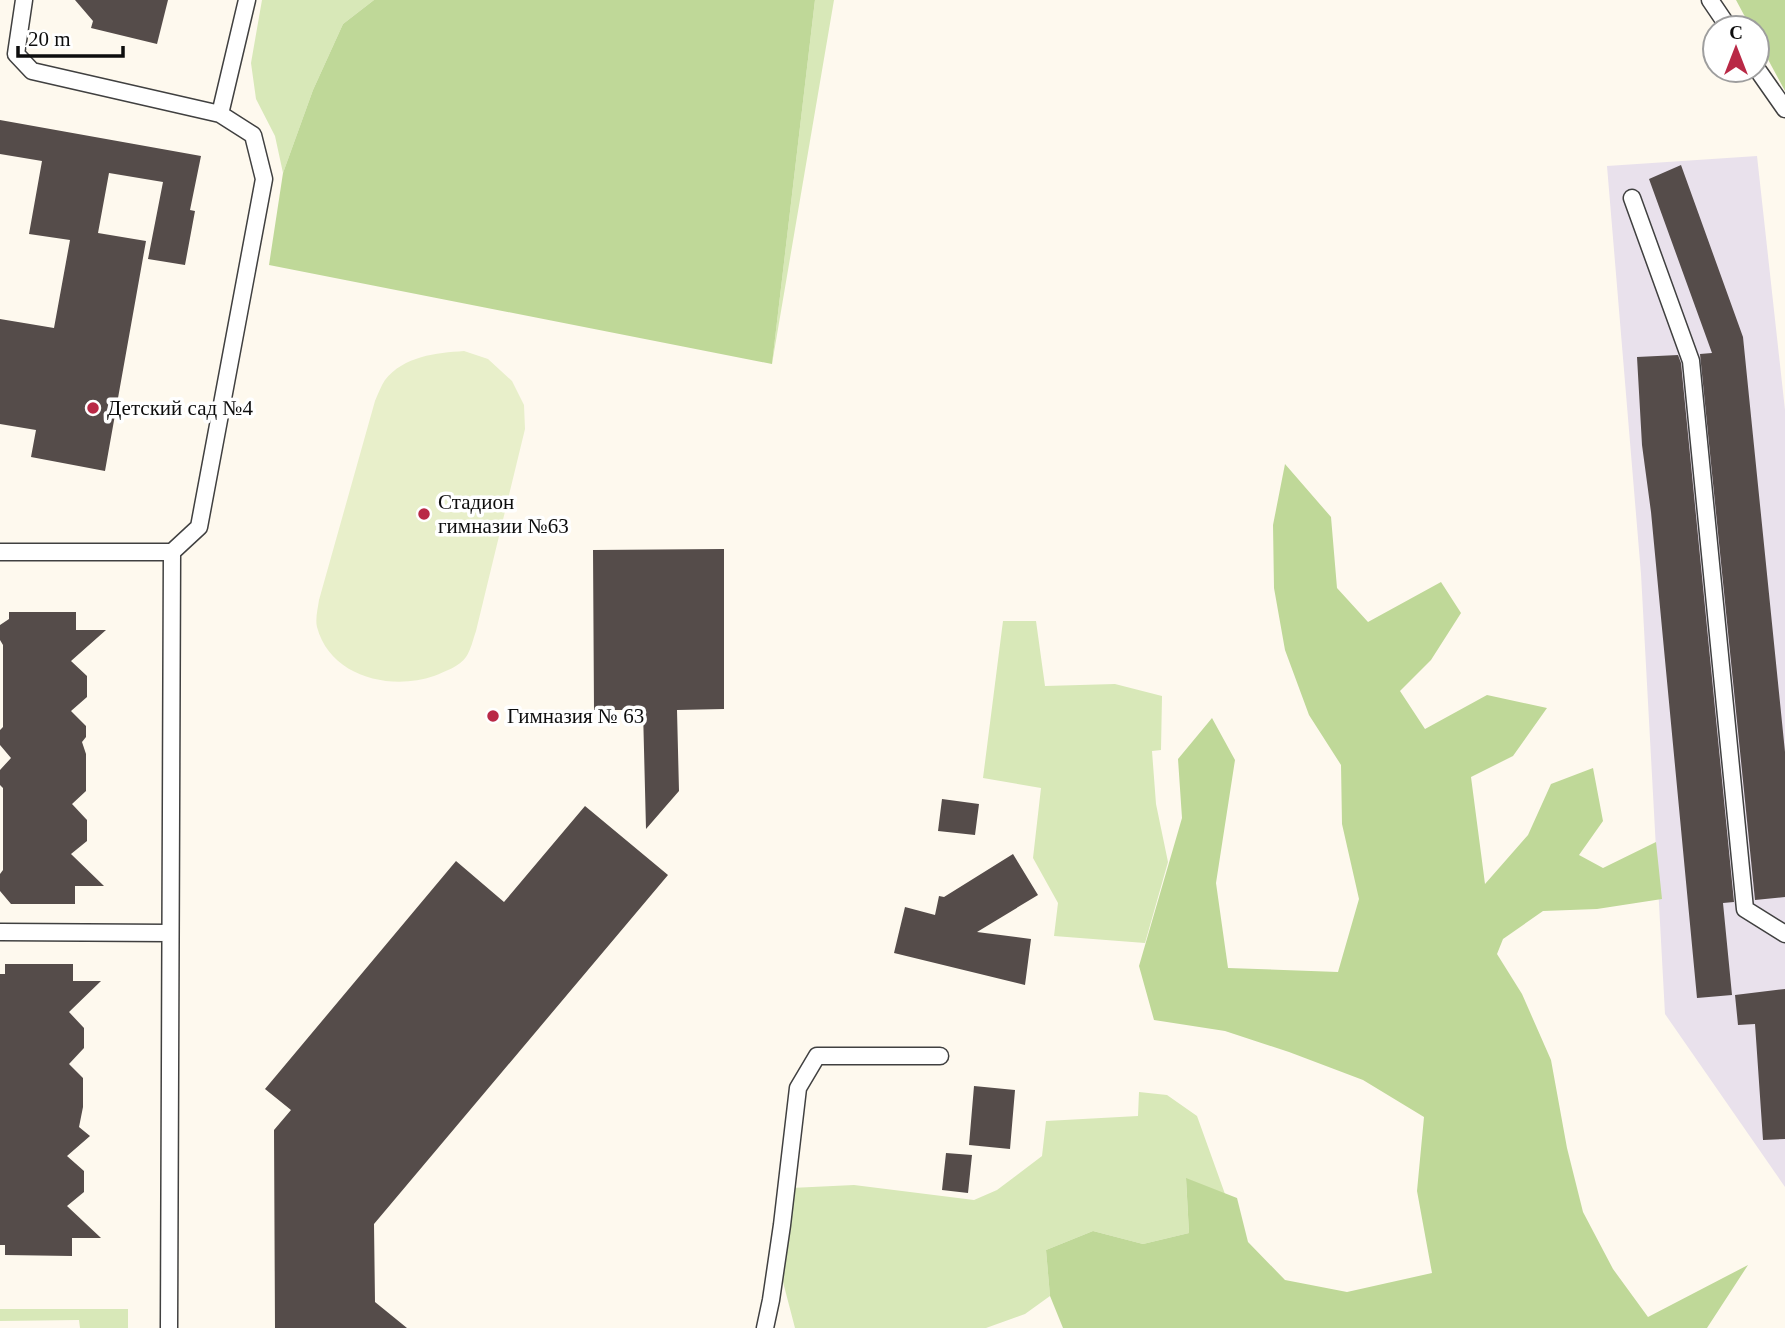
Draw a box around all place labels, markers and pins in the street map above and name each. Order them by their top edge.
place label: Детский сад №4 [107,396,253,420]
marker: Детский сад №4 [85,400,101,416]
place label: Стадион гимназии №63 [438,490,569,538]
marker: Стадион гимназии №63 [416,506,432,522]
place label: Гимназия № 63 [507,704,644,728]
marker: Гимназия № 63 [485,708,501,724]

